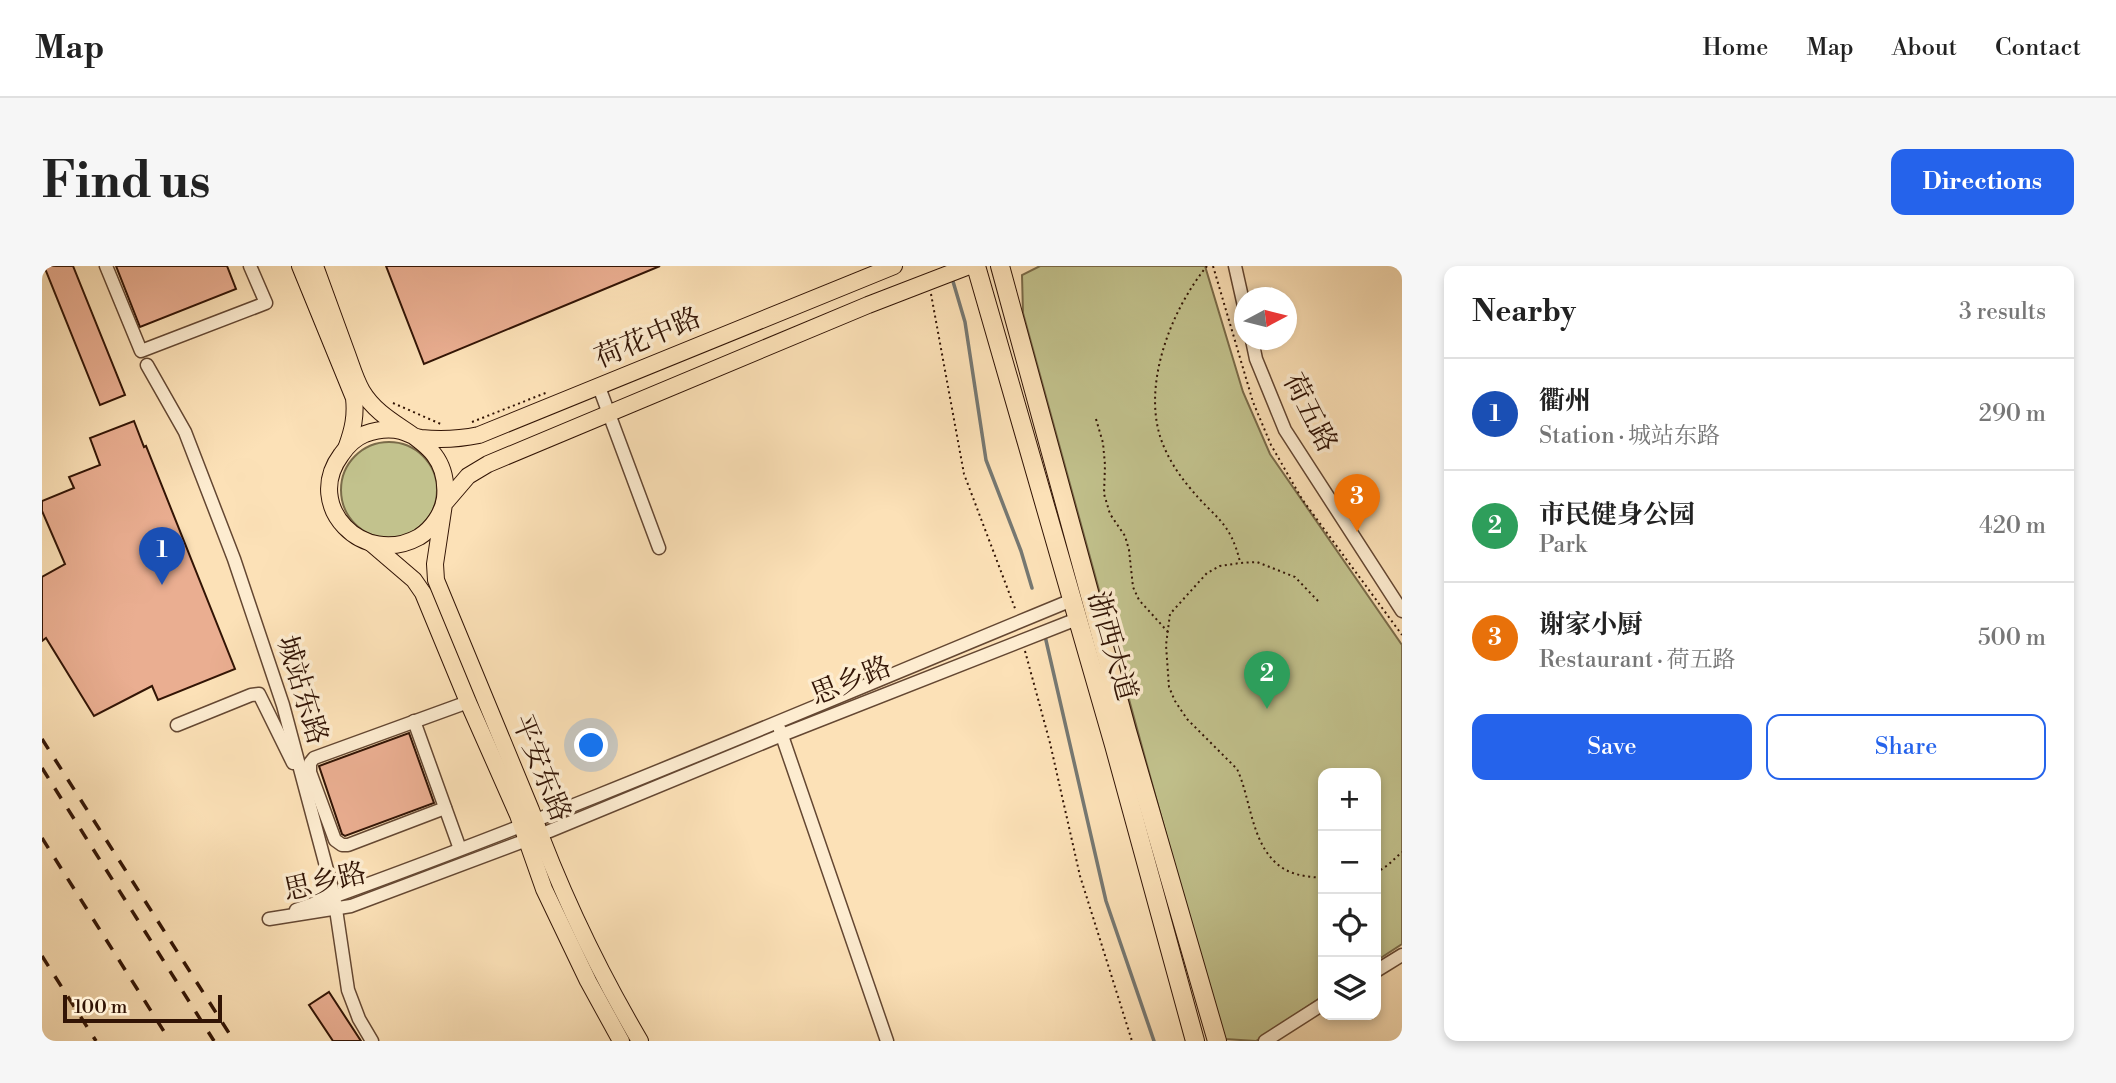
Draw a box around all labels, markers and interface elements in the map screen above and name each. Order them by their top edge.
text: Map [35,28,104,69]
text: Home [1703,33,1768,63]
text: Map [1806,33,1854,63]
text: About [1892,33,1957,63]
text: Contact [1995,33,2081,63]
button: Directions [1891,149,2074,215]
text: Find us [42,152,211,213]
north arrow [1234,287,1297,350]
text: Nearby [1472,293,1576,331]
text: 3 results [1959,298,2046,326]
street label: 荷花中路 [590,300,706,376]
street label: 荷五路 [1275,368,1345,458]
text: 衢州 [1539,385,1591,417]
text: 1 [1489,400,1501,428]
text: 290 m [1979,400,2046,428]
text: Station · 城站东路 [1539,422,1720,450]
pin: 3 [1334,474,1380,532]
text: 市民健身公园 [1539,499,1695,531]
text: 2 [1488,512,1502,540]
text: 420 m [1979,512,2046,540]
pin: 1 [139,527,185,585]
text: Park [1539,531,1587,559]
street label: 浙西大道 [1080,587,1144,705]
text: 谢家小厨 [1539,609,1643,641]
text: 3 [1488,624,1502,652]
text: 500 m [1978,624,2046,652]
street label: 城站东路 [269,631,335,749]
text: Restaurant · 荷五路 [1539,646,1735,674]
street label: 思乡路 [805,649,897,713]
pin: 2 [1244,651,1290,709]
street label: 平安东路 [504,710,578,826]
button: Save [1472,714,1752,780]
button: Share [1766,714,2046,780]
your location [574,728,608,762]
map controls [1318,768,1381,1020]
button: + [1318,768,1381,831]
button: − [1318,831,1381,894]
street label: 思乡路 [280,855,370,909]
button: locate [1318,894,1381,957]
button: layers [1318,957,1381,1020]
scale bar [63,992,222,1024]
text: 100 m [74,995,127,1019]

